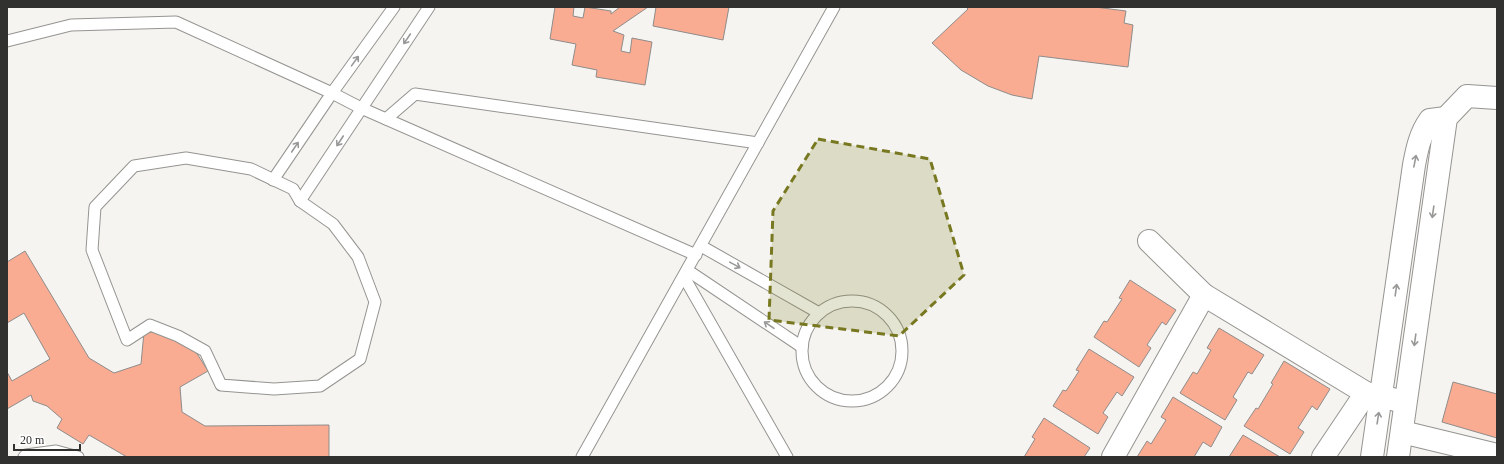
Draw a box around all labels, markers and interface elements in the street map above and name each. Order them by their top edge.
one-way arrow [403,34,411,45]
one-way arrow [351,56,359,67]
one-way arrow [335,135,343,147]
one-way arrow [291,142,299,153]
one-way arrow [1411,155,1419,168]
one-way arrow [1429,205,1437,218]
one-way arrow [729,262,741,270]
one-way arrow [1392,284,1400,297]
one-way arrow [764,321,775,329]
one-way arrow [1411,333,1419,346]
one-way arrow [1374,412,1382,425]
scale bar [14,426,80,452]
text: 20 m [20,433,45,447]

